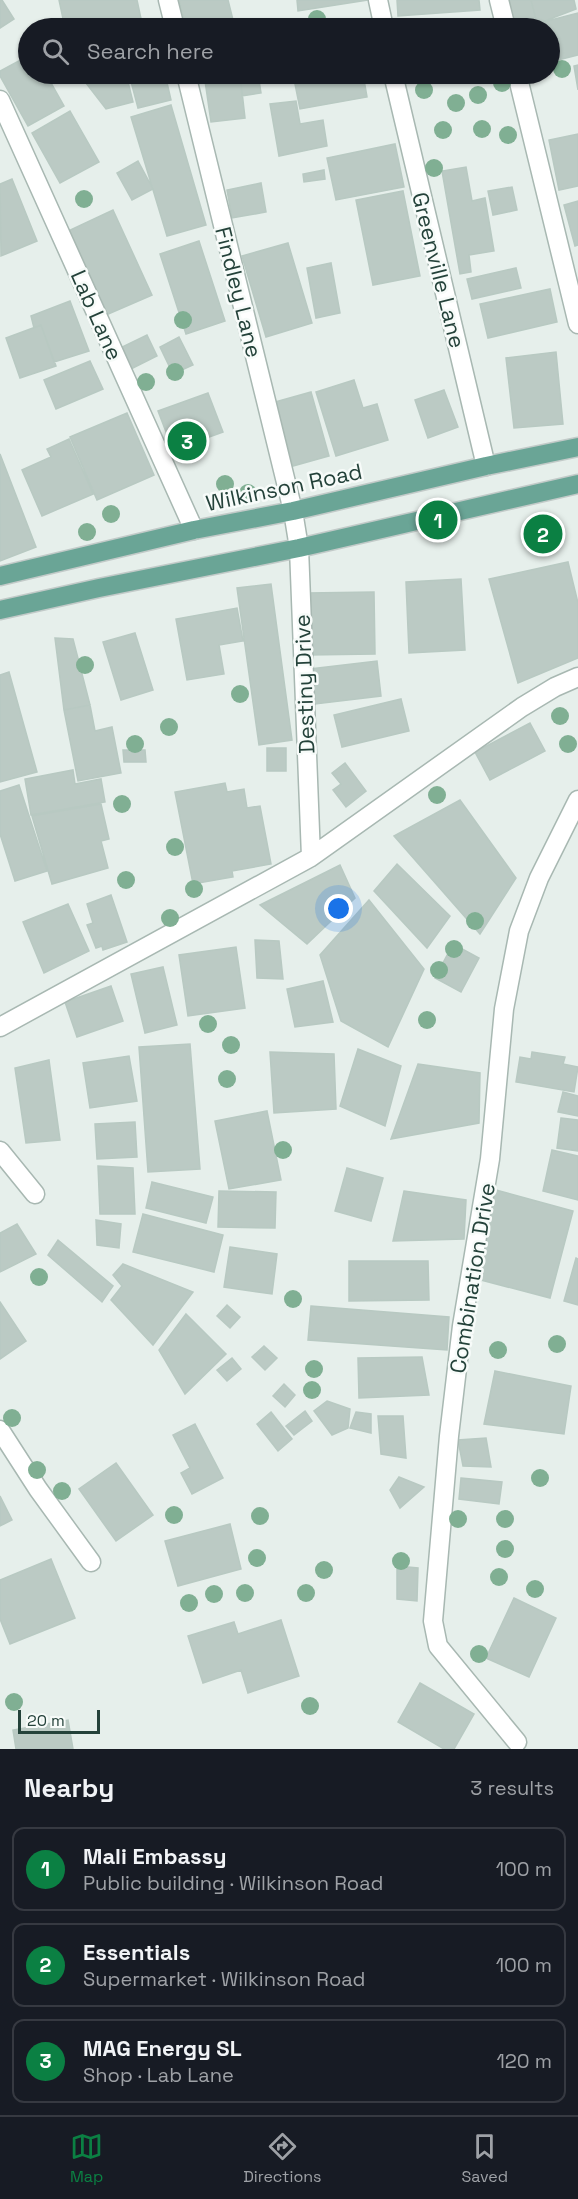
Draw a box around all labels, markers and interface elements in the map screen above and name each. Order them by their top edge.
search box [18,18,560,84]
icon: search [39,35,72,68]
text: Search here [87,37,214,65]
street label: Greenville Lane [406,189,472,351]
street label: Findley Lane [209,224,269,360]
street label: Lab Lane [65,266,129,364]
pin: 3 [168,418,207,464]
street label: Wilkinson Road [203,457,365,517]
pin: 1 [418,498,458,542]
pin: 2 [524,512,562,556]
street label: Destiny Drive [288,614,320,754]
your location [324,894,353,923]
street label: Combination Drive [443,1181,501,1375]
scale bar [18,1707,100,1734]
text: 20 m [27,1710,65,1731]
text: Nearby [24,1771,114,1805]
text: 3 results [470,1775,554,1801]
text: Mali Embassy [83,1842,227,1870]
text: 1 [41,1856,50,1882]
text: 100 m [496,1856,552,1882]
text: Public building · Wilkinson Road [83,1870,383,1896]
text: Essentials [83,1938,190,1966]
text: 2 [40,1952,51,1978]
text: 100 m [496,1952,552,1978]
text: Supermarket · Wilkinson Road [83,1966,365,1992]
text: MAG Energy SL [83,2034,242,2062]
text: 3 [39,2048,52,2074]
text: 120 m [496,2048,552,2074]
text: Shop · Lab Lane [83,2062,234,2088]
tab: Map [70,2130,103,2187]
tab: Directions [243,2130,322,2187]
tab: Saved [461,2130,508,2187]

